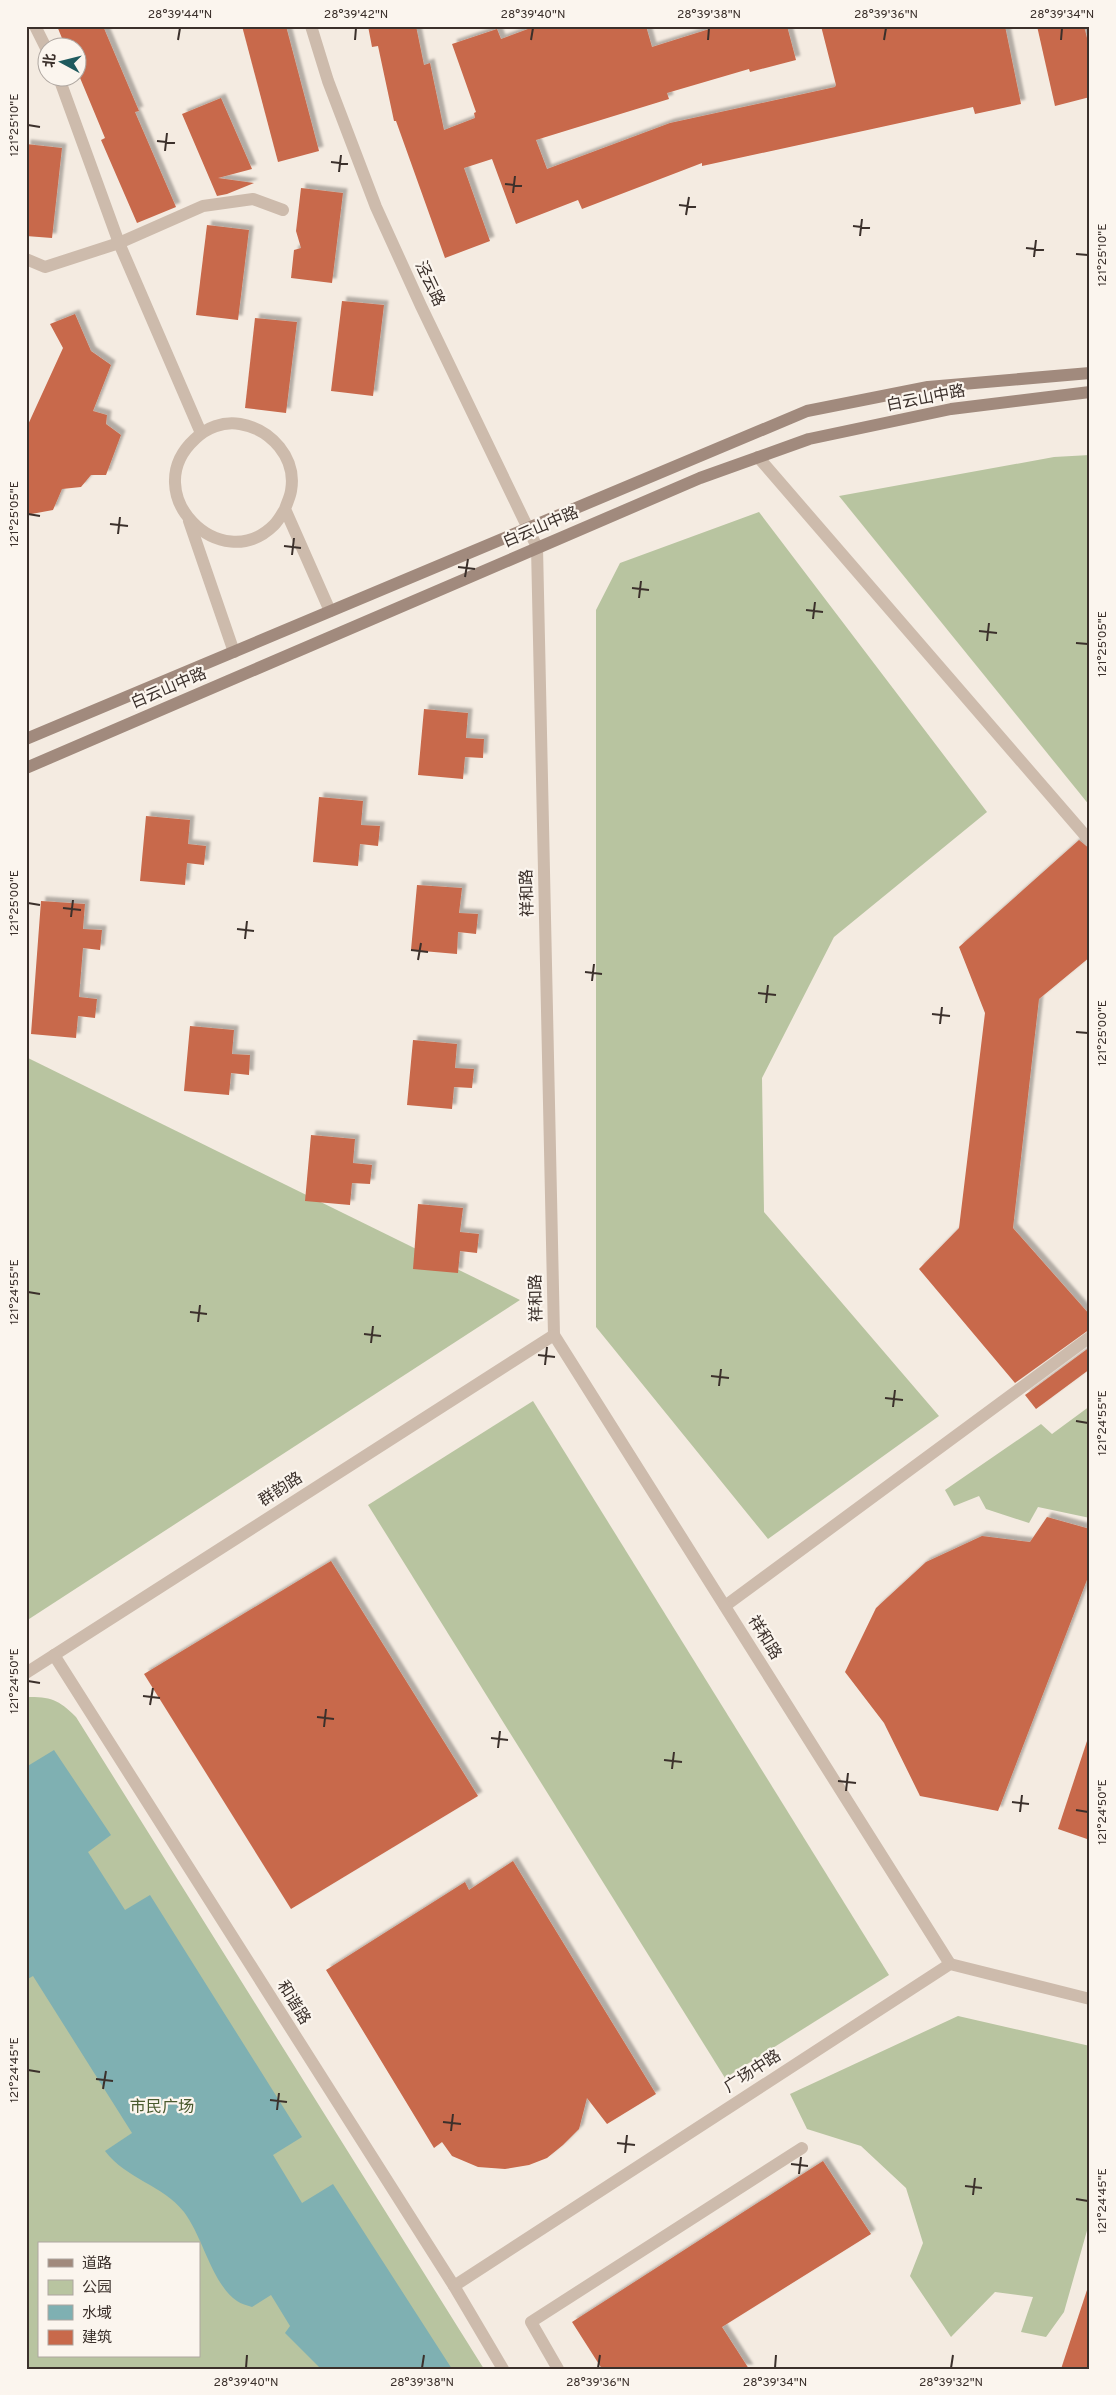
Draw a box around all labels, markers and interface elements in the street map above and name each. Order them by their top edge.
text: 28°39'44"N [148,7,212,23]
text: 28°39'42"N [324,7,388,23]
text: 28°39'40"N [501,7,565,23]
text: 28°39'38"N [677,7,741,23]
text: 28°39'36"N [854,7,918,23]
text: 28°39'34"N [1030,7,1094,23]
north arrow [38,38,88,88]
text: 北 [41,53,60,69]
text: 121°25'10"E [7,94,23,156]
text: 121°25'10"E [1095,224,1111,286]
street label: 泾云路 [410,258,448,310]
street label: 白云山中路 [885,382,967,416]
text: 121°25'05"E [7,481,23,547]
street label: 白云山中路 [500,503,582,553]
text: 121°25'05"E [1095,611,1111,677]
street label: 白云山中路 [128,664,210,714]
street label: 祥和路 [518,869,538,917]
text: 121°25'00"E [7,870,23,936]
text: 121°25'00"E [1095,1000,1111,1066]
text: 121°24'55"E [7,1259,23,1325]
street label: 祥和路 [527,1274,547,1322]
text: 121°24'55"E [1095,1390,1111,1456]
street label: 群韵路 [255,1469,307,1511]
street label: 祥和路 [743,1612,785,1664]
text: 121°24'50"E [7,1648,23,1714]
text: 121°24'50"E [1095,1779,1111,1845]
street label: 和谐路 [272,1977,314,2029]
text: 121°24'45"E [7,2037,23,2103]
street label: 广场中路 [721,2046,785,2098]
park label: 市民广场 [130,2098,194,2118]
text: 121°24'45"E [1095,2168,1111,2234]
legend [38,2242,200,2358]
text: 道路 [82,2255,112,2274]
text: 公园 [82,2279,112,2298]
text: 水域 [82,2305,112,2324]
text: 建筑 [82,2329,112,2348]
text: 28°39'40"N [214,2375,278,2391]
text: 28°39'38"N [390,2375,454,2391]
text: 28°39'36"N [566,2375,630,2391]
text: 28°39'34"N [743,2375,807,2391]
text: 28°39'32"N [919,2375,983,2391]

